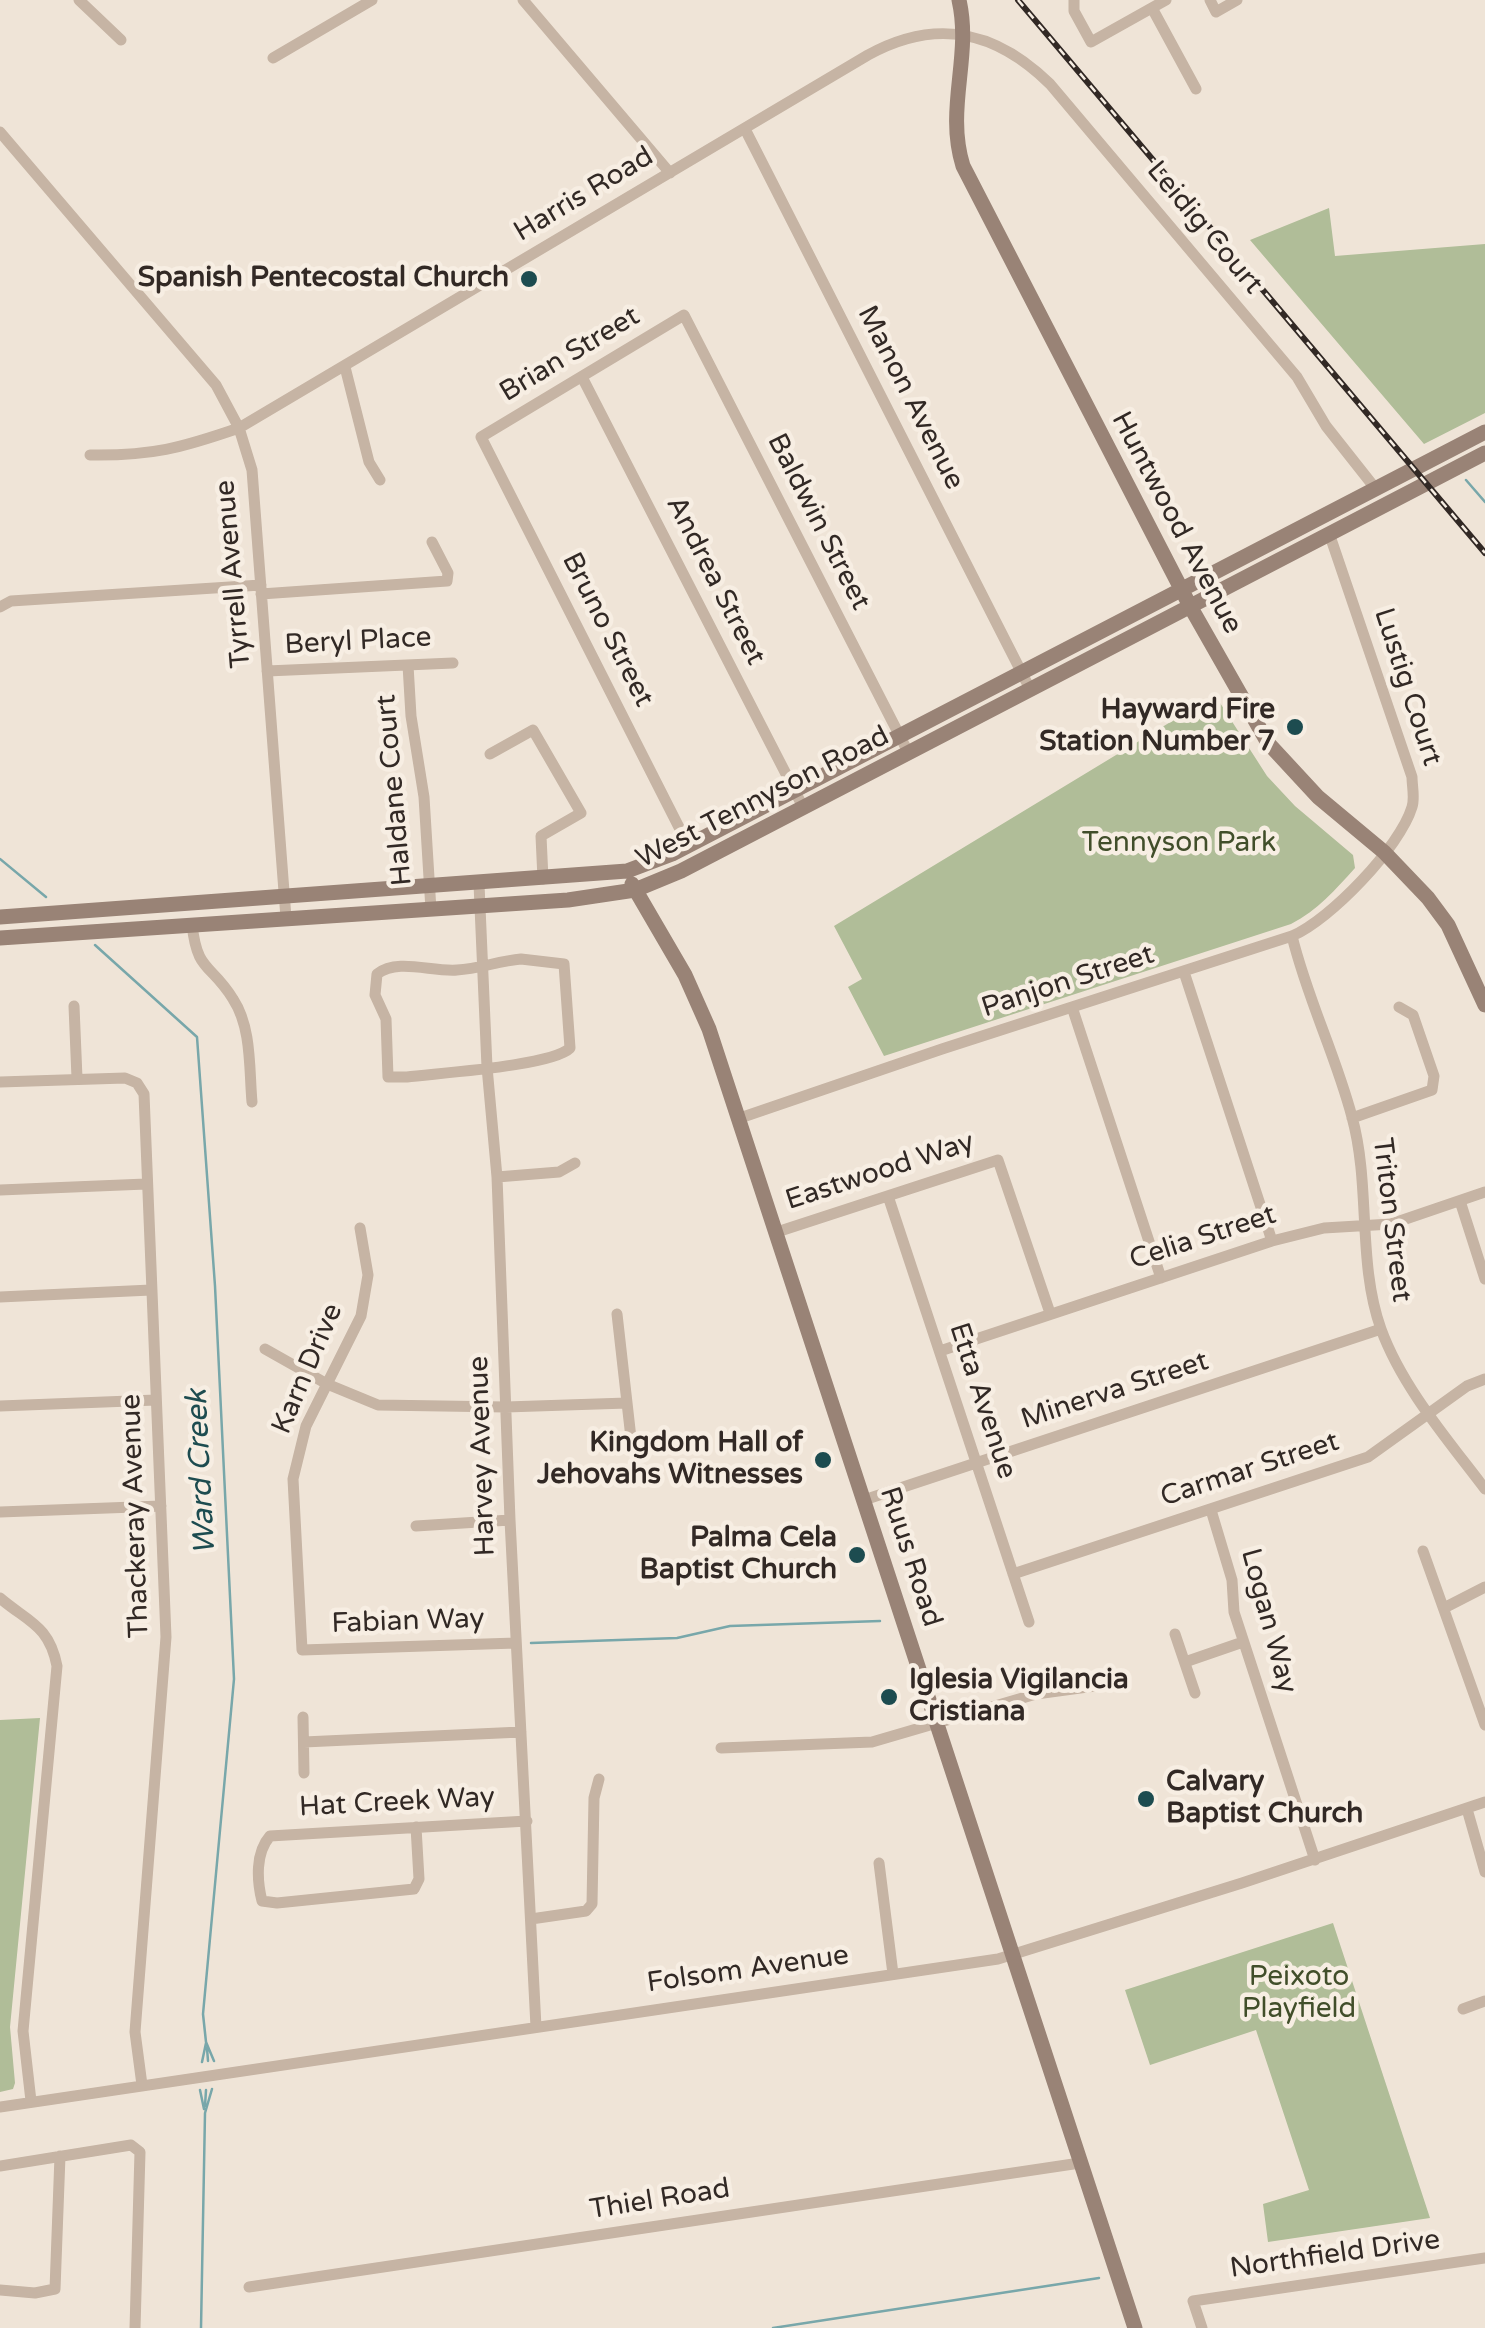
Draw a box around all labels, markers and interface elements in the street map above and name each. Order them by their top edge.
street label: Harris Road [508,140,660,250]
street label: Leidig Court [1139,155,1269,301]
place label: Spanish Pentecostal Church [138,262,509,296]
marker: Spanish Pentecostal Church [518,268,540,290]
street label: Brian Street [494,300,646,410]
street label: Manon Avenue [849,301,971,495]
street label: Huntwood Avenue [1103,406,1249,640]
street label: Baldwin Street [759,428,877,616]
street label: Tyrrell Avenue [209,479,259,669]
street label: Andrea Street [658,491,772,671]
street label: Bruno Street [554,547,660,713]
street label: Lustig Court [1366,604,1448,770]
street label: Beryl Place [284,621,432,663]
street label: Haldane Court [370,693,420,887]
place label: Hayward Fire Station Number 7 [1039,694,1275,760]
marker: Hayward Fire Station Number 7 [1284,716,1306,738]
street label: West Tennyson Road [631,720,895,876]
park label: Tennyson Park [1082,827,1276,861]
street label: Panjon Street [978,938,1158,1026]
street label: Eastwood Way [782,1126,978,1218]
street label: Triton Street [1364,1136,1418,1304]
street label: Celia Street [1126,1199,1280,1277]
street label: Karn Drive [265,1299,351,1439]
street label: Etta Avenue [941,1319,1023,1483]
street label: Minerva Street [1017,1345,1213,1437]
street label: Harvey Avenue [463,1355,503,1557]
water label: Ward Creek [180,1388,224,1556]
street label: Thackeray Avenue [115,1393,157,1639]
street label: Carmar Street [1157,1425,1343,1515]
place label: Kingdom Hall of Jehovahs Witnesses [537,1427,803,1493]
marker: Kingdom Hall of Jehovahs Witnesses [812,1449,834,1471]
street label: Ruus Road [872,1483,948,1631]
place label: Palma Cela Baptist Church [640,1522,837,1588]
marker: Palma Cela Baptist Church [846,1544,868,1566]
street label: Logan Way [1233,1545,1303,1697]
street label: Fabian Way [331,1603,485,1641]
place label: Iglesia Vigilancia Cristiana [909,1664,1129,1730]
marker: Iglesia Vigilancia Cristiana [878,1686,900,1708]
place label: Calvary Baptist Church [1166,1766,1363,1832]
street label: Hat Creek Way [298,1781,496,1825]
marker: Calvary Baptist Church [1135,1788,1157,1810]
street label: Folsom Avenue [645,1939,851,2001]
park label: Peixoto Playfield [1242,1961,1356,2027]
street label: Thiel Road [588,2172,732,2228]
street label: Northfield Drive [1228,2224,1442,2286]

